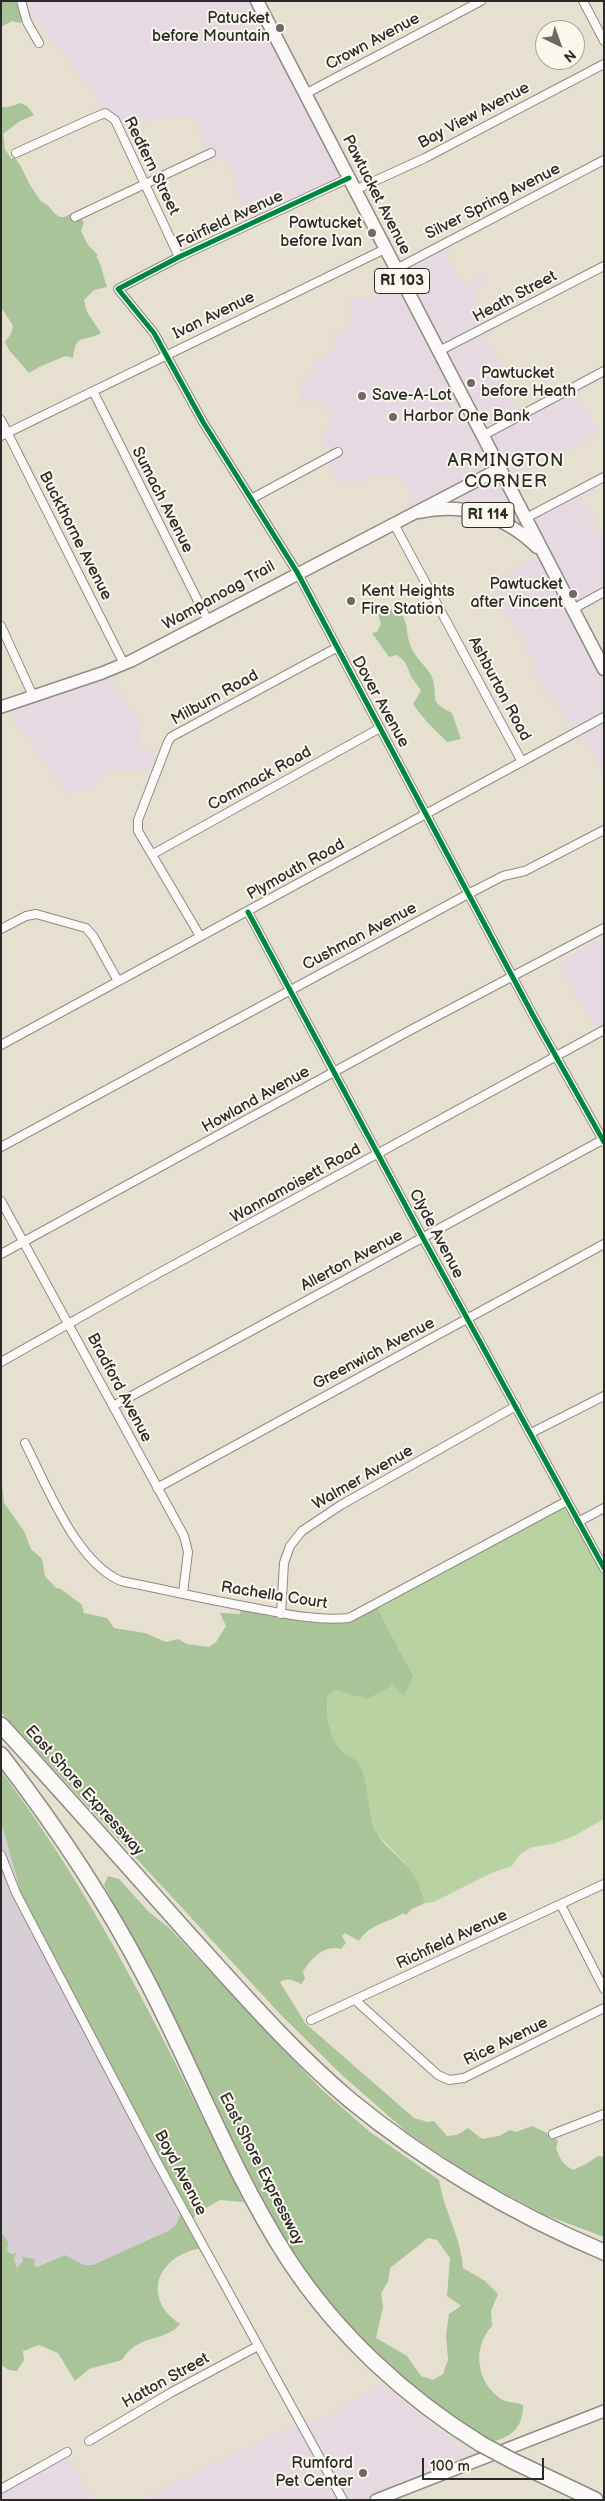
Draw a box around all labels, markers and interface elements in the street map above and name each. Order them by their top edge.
place label: Patucket before Mountain [152,9,270,47]
street label: Crown Avenue [323,9,423,75]
north arrow [535,20,585,70]
marker: Patucket before Mountain [274,22,286,34]
text: N [560,46,579,66]
street label: Bay View Avenue [415,79,533,153]
street label: Redfern Street [119,114,183,218]
street label: Pawtucket Avenue [338,132,414,258]
street label: Silver Spring Avenue [422,160,564,244]
street label: Fairfield Avenue [174,187,286,253]
place label: Pawtucket before Ivan [280,214,362,252]
marker: Pawtucket before Ivan [366,227,378,239]
street label: Heath Street [470,267,560,327]
road number: RI 103 [374,268,430,294]
street label: Ivan Avenue [170,288,258,344]
place label: Pawtucket before Heath [481,364,576,402]
marker: Pawtucket before Heath [465,377,477,389]
place label: Save-A-Lot [372,386,452,406]
marker: Save-A-Lot [356,390,368,402]
place label: Harbor One Bank [403,407,530,427]
marker: Harbor One Bank [387,411,399,423]
street label: Sumach Avenue [127,444,197,556]
district label: ARMINGTON CORNER [446,450,566,492]
street label: Buckthorne Avenue [34,468,116,604]
road number: RI 114 [462,502,514,528]
street label: Wampanoag Trail [159,557,279,635]
place label: Pawtucket after Vincent [470,575,563,613]
place label: Kent Heights Fire Station [361,582,455,620]
marker: Pawtucket after Vincent [567,588,579,600]
marker: Kent Heights Fire Station [345,595,357,607]
street label: Ashburton Road [463,634,535,744]
street label: Dover Avenue [347,653,413,751]
street label: Milburn Road [168,666,262,730]
street label: Commack Road [205,743,315,815]
street label: Plymouth Road [244,835,348,905]
street label: Cushman Avenue [300,899,420,975]
street label: Howland Avenue [199,1062,313,1138]
street label: Wannamoisett Road [227,1140,365,1228]
street label: Clyde Avenue [404,1186,468,1282]
street label: Allerton Avenue [298,1226,406,1296]
street label: Greenwich Avenue [310,1314,438,1394]
street label: Bradford Avenue [82,1330,156,1446]
street label: Walmer Avenue [309,1441,417,1515]
street label: Rachella Court [219,1578,329,1614]
street label: East Shore Expressway [20,1722,148,1860]
street label: Richfield Avenue [393,1906,511,1974]
street label: Rice Avenue [461,2013,551,2071]
street label: East Shore Expressway [214,2090,308,2248]
street label: Boyd Avenue [149,2127,211,2219]
street label: Hatton Street [119,2349,213,2413]
scale bar [425,2448,548,2480]
place label: Rumford Pet Center [275,2454,353,2492]
text: 100 m [430,2457,470,2476]
marker: Rumford Pet Center [357,2467,369,2479]

